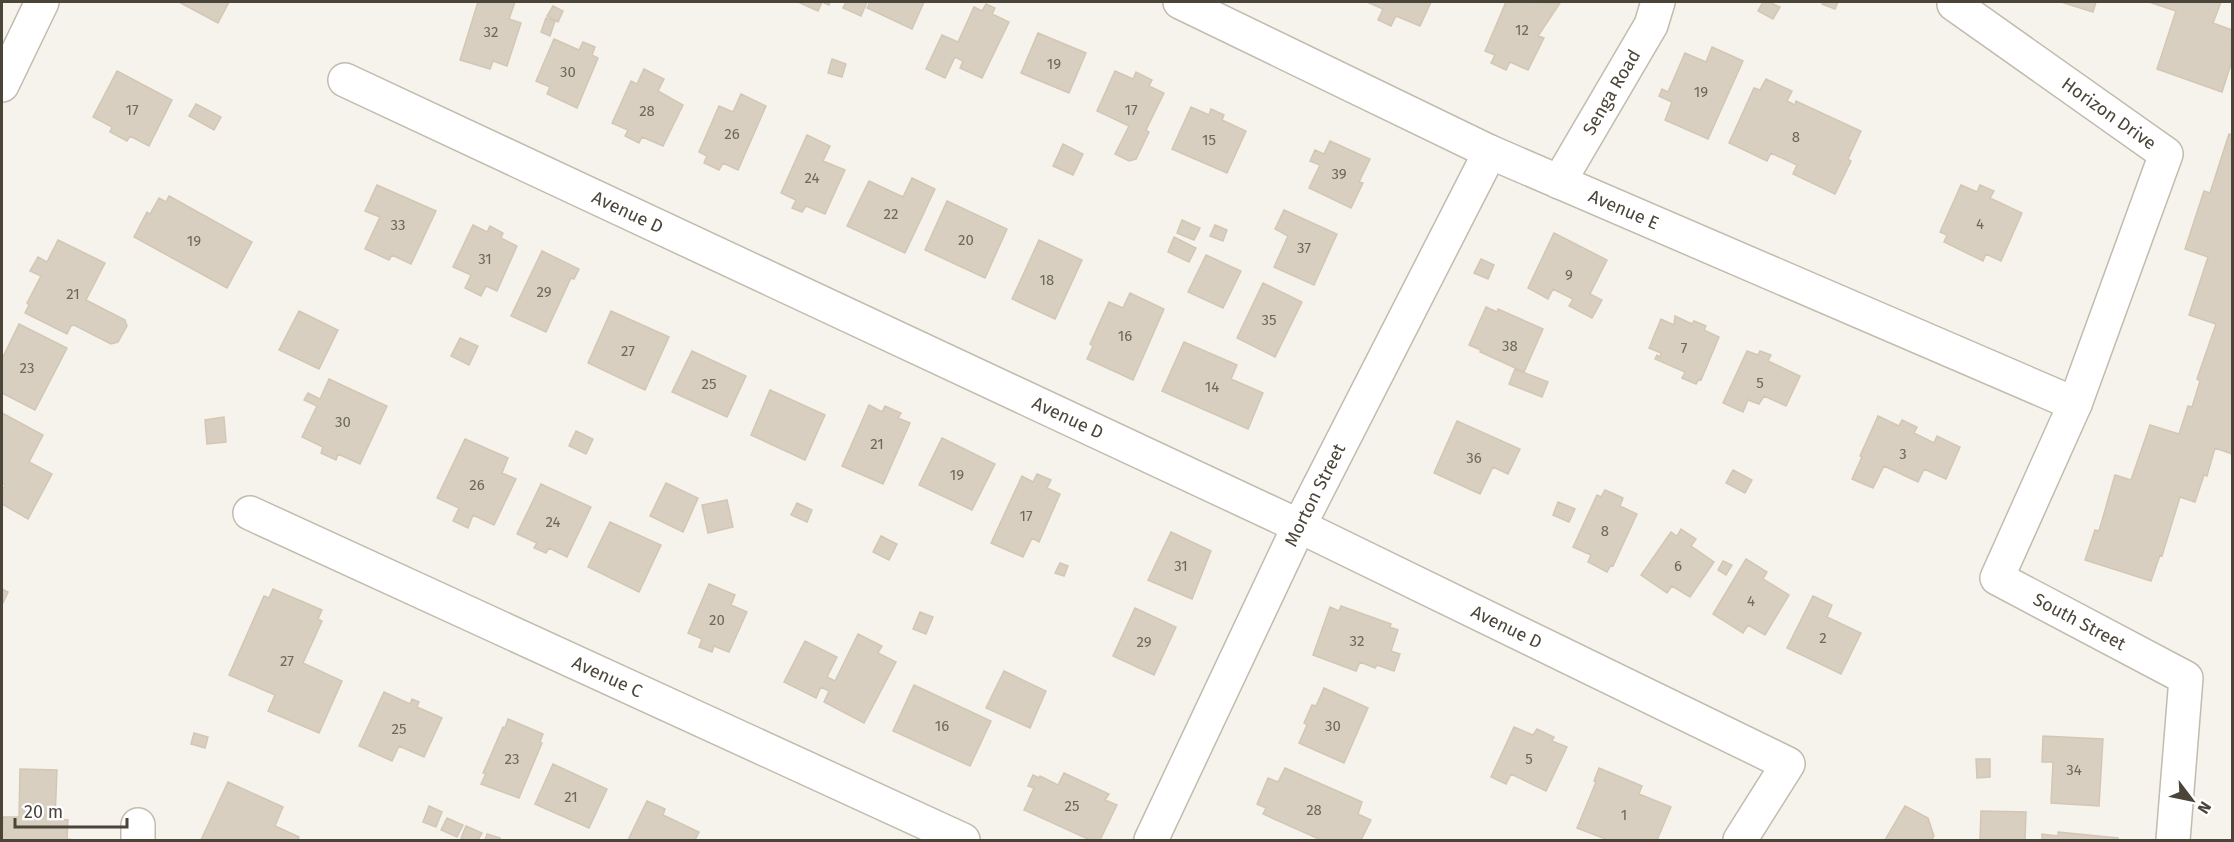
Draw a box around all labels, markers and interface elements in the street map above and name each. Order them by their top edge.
house number: 12 [1515,21,1529,39]
house number: 32 [484,23,498,41]
street label: Senga Road [1578,46,1645,139]
house number: 19 [1047,55,1061,73]
house number: 30 [560,63,576,81]
street label: Horizon Drive [2057,73,2160,155]
house number: 19 [1694,83,1708,101]
house number: 17 [125,101,139,119]
house number: 17 [1124,101,1138,119]
house number: 28 [639,102,655,120]
house number: 26 [724,125,740,143]
house number: 8 [1792,128,1800,146]
house number: 15 [1202,131,1216,149]
house number: 39 [1331,165,1347,183]
house number: 24 [804,169,820,187]
street label: Avenue E [1585,185,1662,234]
street label: Avenue D [588,186,667,238]
house number: 22 [884,205,898,223]
house number: 4 [1976,215,1984,233]
house number: 33 [391,216,405,234]
house number: 20 [958,231,974,249]
house number: 19 [187,232,201,250]
house number: 37 [1297,239,1311,257]
house number: 31 [478,250,492,268]
house number: 9 [1565,266,1573,284]
house number: 18 [1040,271,1054,289]
house number: 29 [536,283,552,301]
house number: 21 [66,285,80,303]
house number: 35 [1261,311,1277,329]
house number: 16 [1118,327,1132,345]
house number: 38 [1502,337,1518,355]
house number: 7 [1681,339,1688,357]
house number: 27 [621,342,635,360]
house number: 23 [20,359,34,377]
house number: 5 [1756,374,1764,392]
house number: 25 [702,375,716,393]
house number: 14 [1205,378,1219,396]
street label: Avenue D [1029,392,1107,444]
house number: 30 [335,413,351,431]
house number: 21 [870,435,884,453]
street label: Morton Street [1280,439,1350,550]
house number: 3 [1899,445,1907,463]
house number: 36 [1466,449,1482,467]
house number: 19 [950,466,964,484]
house number: 26 [469,476,485,494]
house number: 17 [1019,507,1033,525]
house number: 24 [545,513,561,531]
house number: 8 [1601,522,1609,540]
house number: 31 [1174,557,1188,575]
house number: 6 [1674,557,1682,575]
street label: South Street [2029,588,2130,655]
house number: 4 [1747,592,1755,610]
street label: Avenue D [1468,600,1546,654]
house number: 20 [709,611,725,629]
house number: 2 [1819,629,1827,647]
house number: 32 [1350,632,1364,650]
house number: 29 [1136,633,1152,651]
street label: Avenue C [569,651,646,702]
house number: 27 [280,652,294,670]
house number: 16 [935,717,949,735]
house number: 30 [1325,717,1341,735]
house number: 25 [392,720,406,738]
house number: 23 [505,750,519,768]
house number: 5 [1525,750,1533,768]
house number: 34 [2066,761,2082,779]
north arrow [2162,770,2222,830]
house number: 21 [564,788,578,806]
scale bar [15,791,128,829]
house number: 25 [1065,797,1079,815]
text: N [2193,798,2215,817]
text: 20 m [24,801,63,823]
house number: 28 [1306,801,1322,819]
house number: 1 [1621,806,1627,824]

